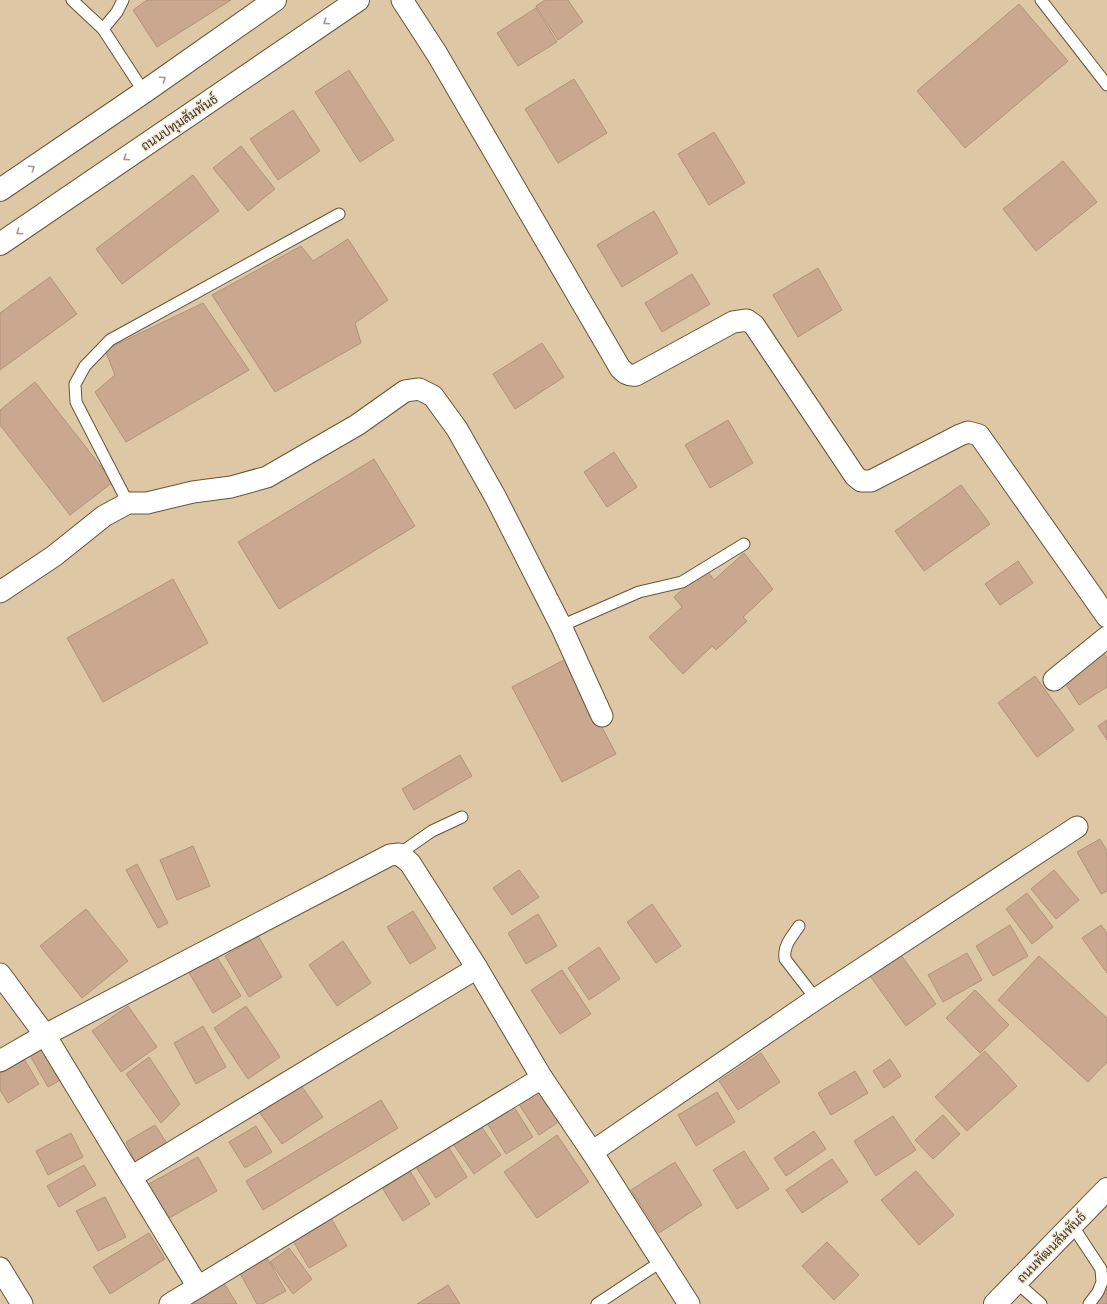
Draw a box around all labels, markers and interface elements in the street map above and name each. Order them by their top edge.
one-way arrow [323,17,330,25]
one-way arrow [158,77,165,84]
street label: ถนนปทุมสัมพันธ์ [137,90,222,155]
one-way arrow [123,153,130,161]
one-way arrow [28,165,35,173]
one-way arrow [16,227,23,234]
street label: ถนนพัฒนสัมพันธ์ [1012,1207,1090,1287]

